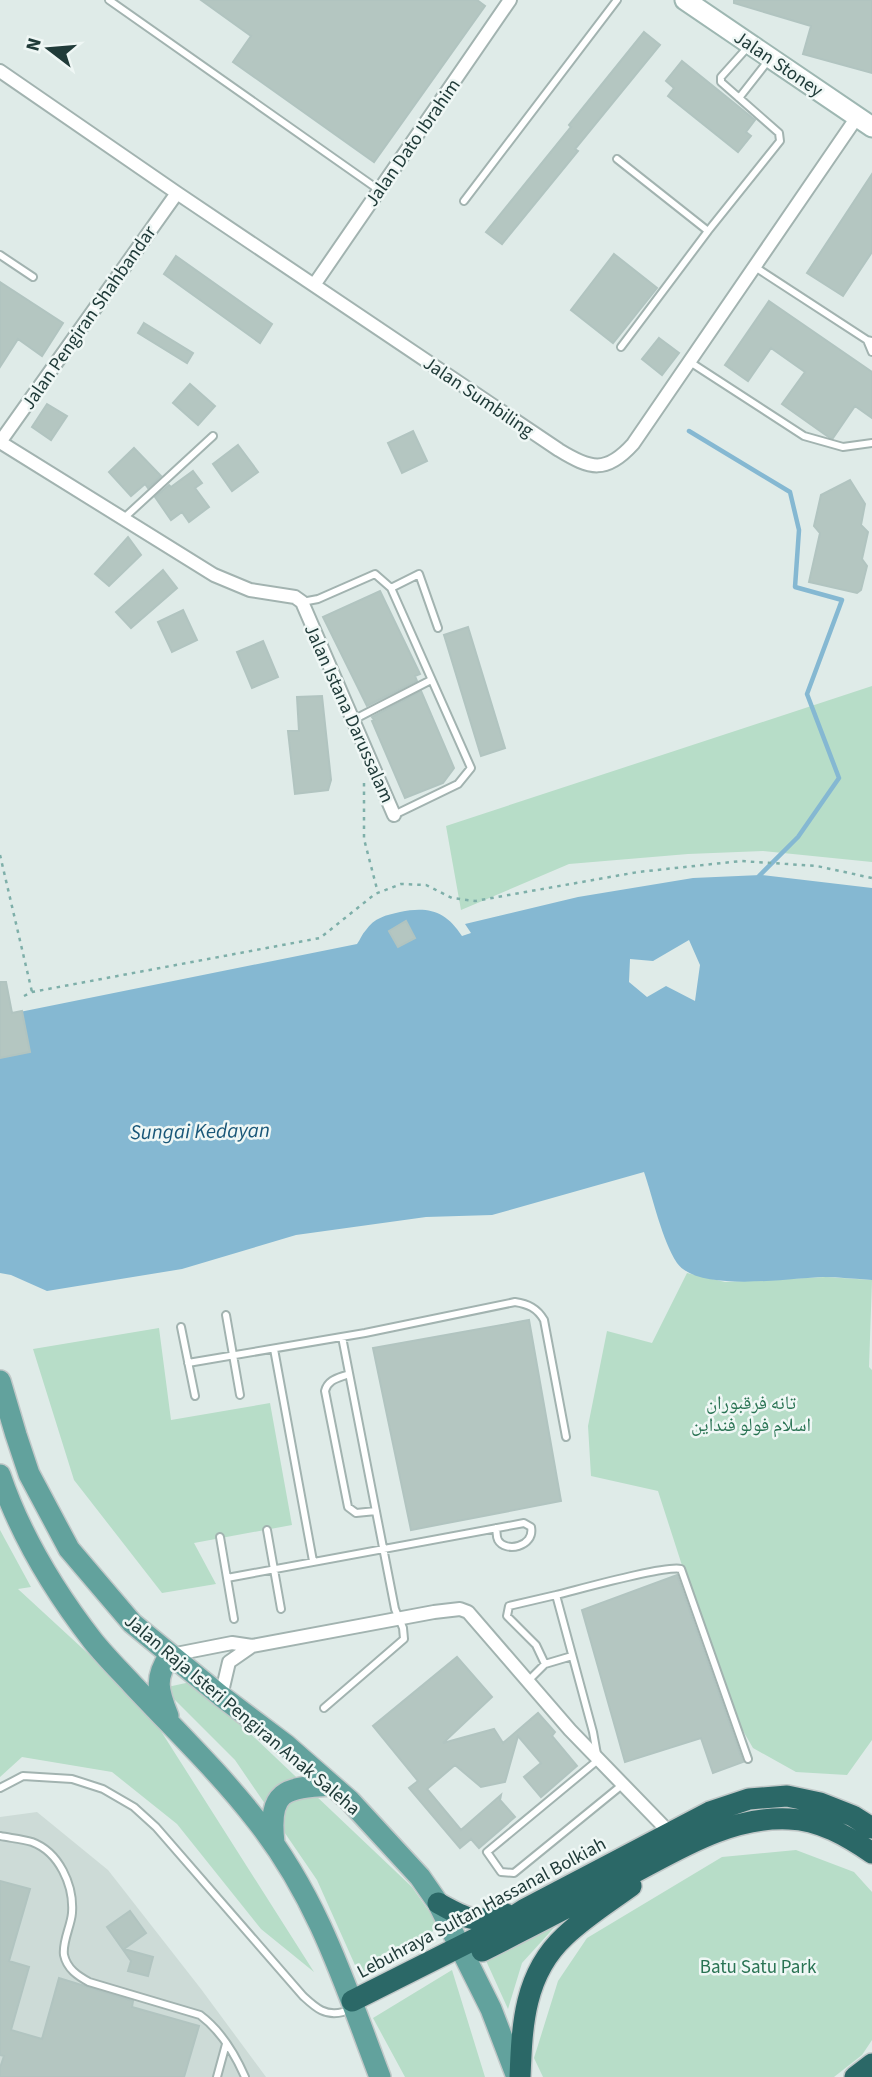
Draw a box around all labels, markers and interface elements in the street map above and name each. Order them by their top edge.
north arrow [14,14,84,84]
street label: Jalan Stoney [728,24,828,104]
text: N [19,35,49,55]
street label: Jalan Dato Ibrahim [359,73,467,212]
street label: Jalan Pengiran Shahbandar [15,220,163,415]
street label: Jalan Sumbiling [417,350,539,445]
street label: Jalan Istana Darussalam [297,620,400,807]
water label: Sungai Kedayan [130,1115,270,1147]
park label: تانه فرقبوران اسلام فولو فنداين [691,1390,811,1439]
street label: Jalan Raja Isteri Pengiran Anak Saleha [118,1608,366,1822]
street label: Lebuhraya Sultan Hassanal Bolkiah [352,1831,611,1986]
park label: Batu Satu Park [700,1954,817,1981]

